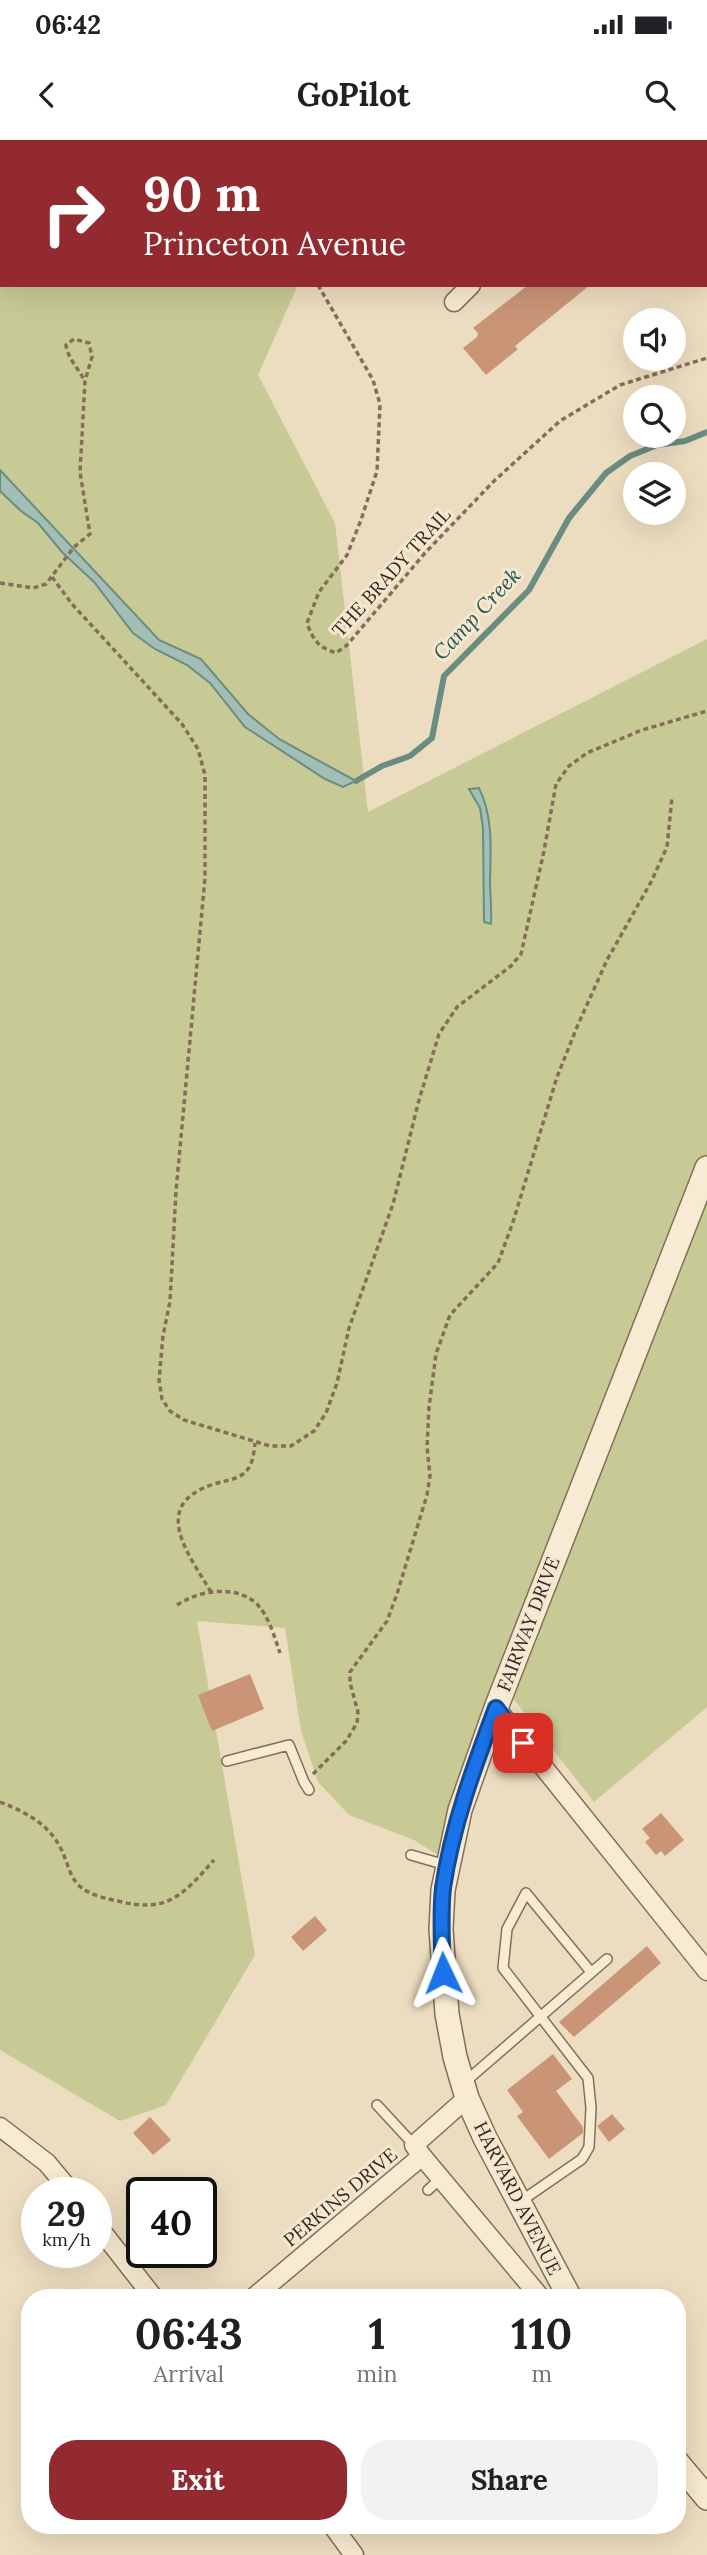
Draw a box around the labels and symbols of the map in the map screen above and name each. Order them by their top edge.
street label: THE BRADY TRAIL [327,503,455,641]
water label: Camp Creek [427,562,526,665]
street label: FAIRWAY DRIVE [491,1553,565,1695]
pin [493,1713,553,1773]
position arrow [406,1936,480,2010]
street label: HARVARD AVENUE [469,2117,567,2279]
street label: PERKINS DRIVE [278,2142,402,2252]
speed limit sign: 40 [126,2177,217,2268]

